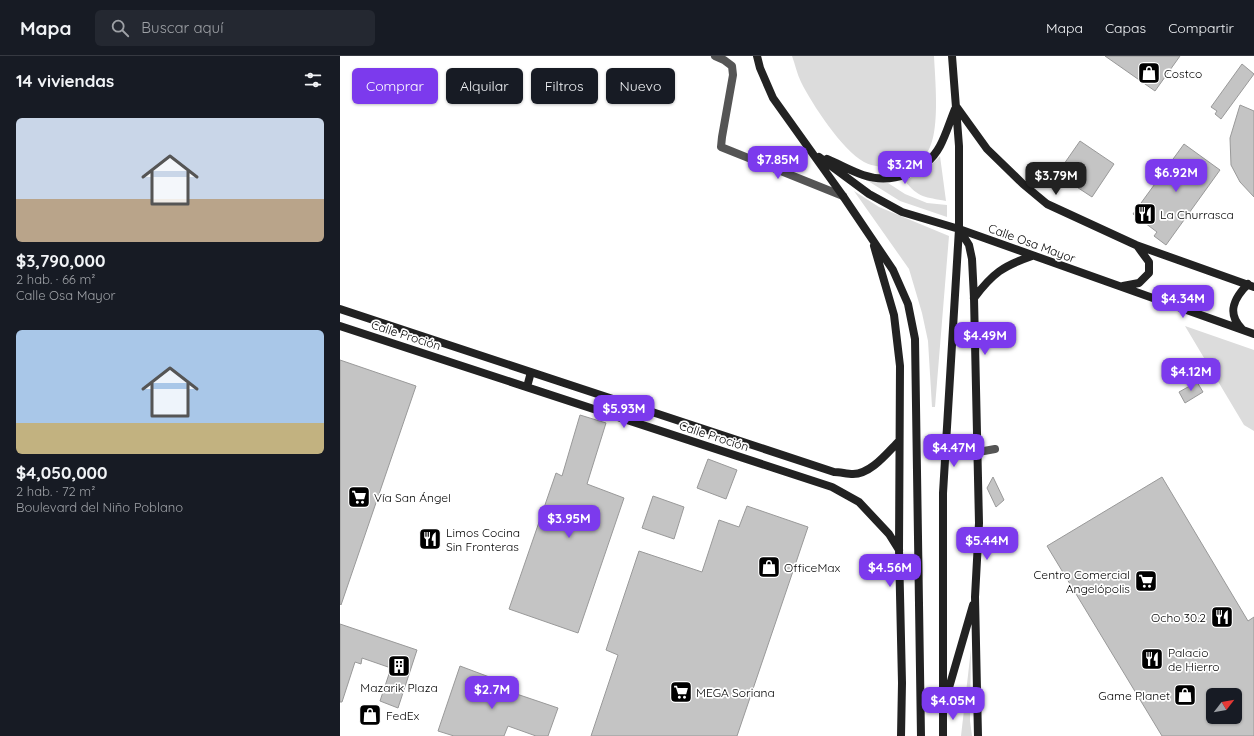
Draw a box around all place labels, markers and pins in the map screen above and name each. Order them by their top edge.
shop icon: Costco [1136,60,1162,86]
place label: Costco [1164,66,1202,81]
pin: $7.85M [745,146,811,180]
pin: $3.2M [877,151,933,185]
pin: $6.92M [1143,159,1209,193]
pin: $3.79M [1023,162,1089,196]
restaurant icon: La Churrasca [1132,201,1158,227]
place label: La Churrasca [1160,207,1234,222]
pin: $4.34M [1150,285,1216,319]
pin: $4.49M [952,322,1018,356]
pin: $4.12M [1158,358,1224,392]
pin: $5.93M [591,395,657,429]
pin: $4.47M [921,434,987,468]
supermarket icon: Vía San Ángel [346,484,372,510]
place label: Vía San Ángel [374,490,451,505]
pin: $3.95M [536,505,602,539]
place label: Limos Cocina Sin Fronteras [446,525,520,554]
restaurant icon: Limos Cocina Sin Fronteras [417,526,443,552]
pin: $5.44M [954,527,1020,561]
shop icon: OfficeMax [756,554,782,580]
pin: $4.56M [857,554,923,588]
place label: OfficeMax [784,560,841,575]
place label: Centro Comercial Angelópolis [1034,567,1130,596]
supermarket icon: Centro Comercial Angelópolis [1133,568,1159,594]
restaurant icon: Ocho 30.2 [1209,604,1235,630]
place label: Ocho 30.2 [1151,610,1206,625]
place label: Palacio de Hierro [1168,645,1220,674]
restaurant icon: Palacio de Hierro [1139,646,1165,672]
building icon: Mazarik Plaza [386,653,412,679]
pin: $2.7M [464,676,520,710]
supermarket icon: MEGA Soriana [668,679,694,705]
place label: Mazarik Plaza [360,680,438,695]
shop icon: Game Planet [1172,682,1198,708]
place label: MEGA Soriana [696,685,775,700]
pin: $4.05M [920,687,986,721]
place label: Game Planet [1098,688,1170,703]
shop icon: FedEx [357,702,383,728]
place label: FedEx [386,708,419,723]

